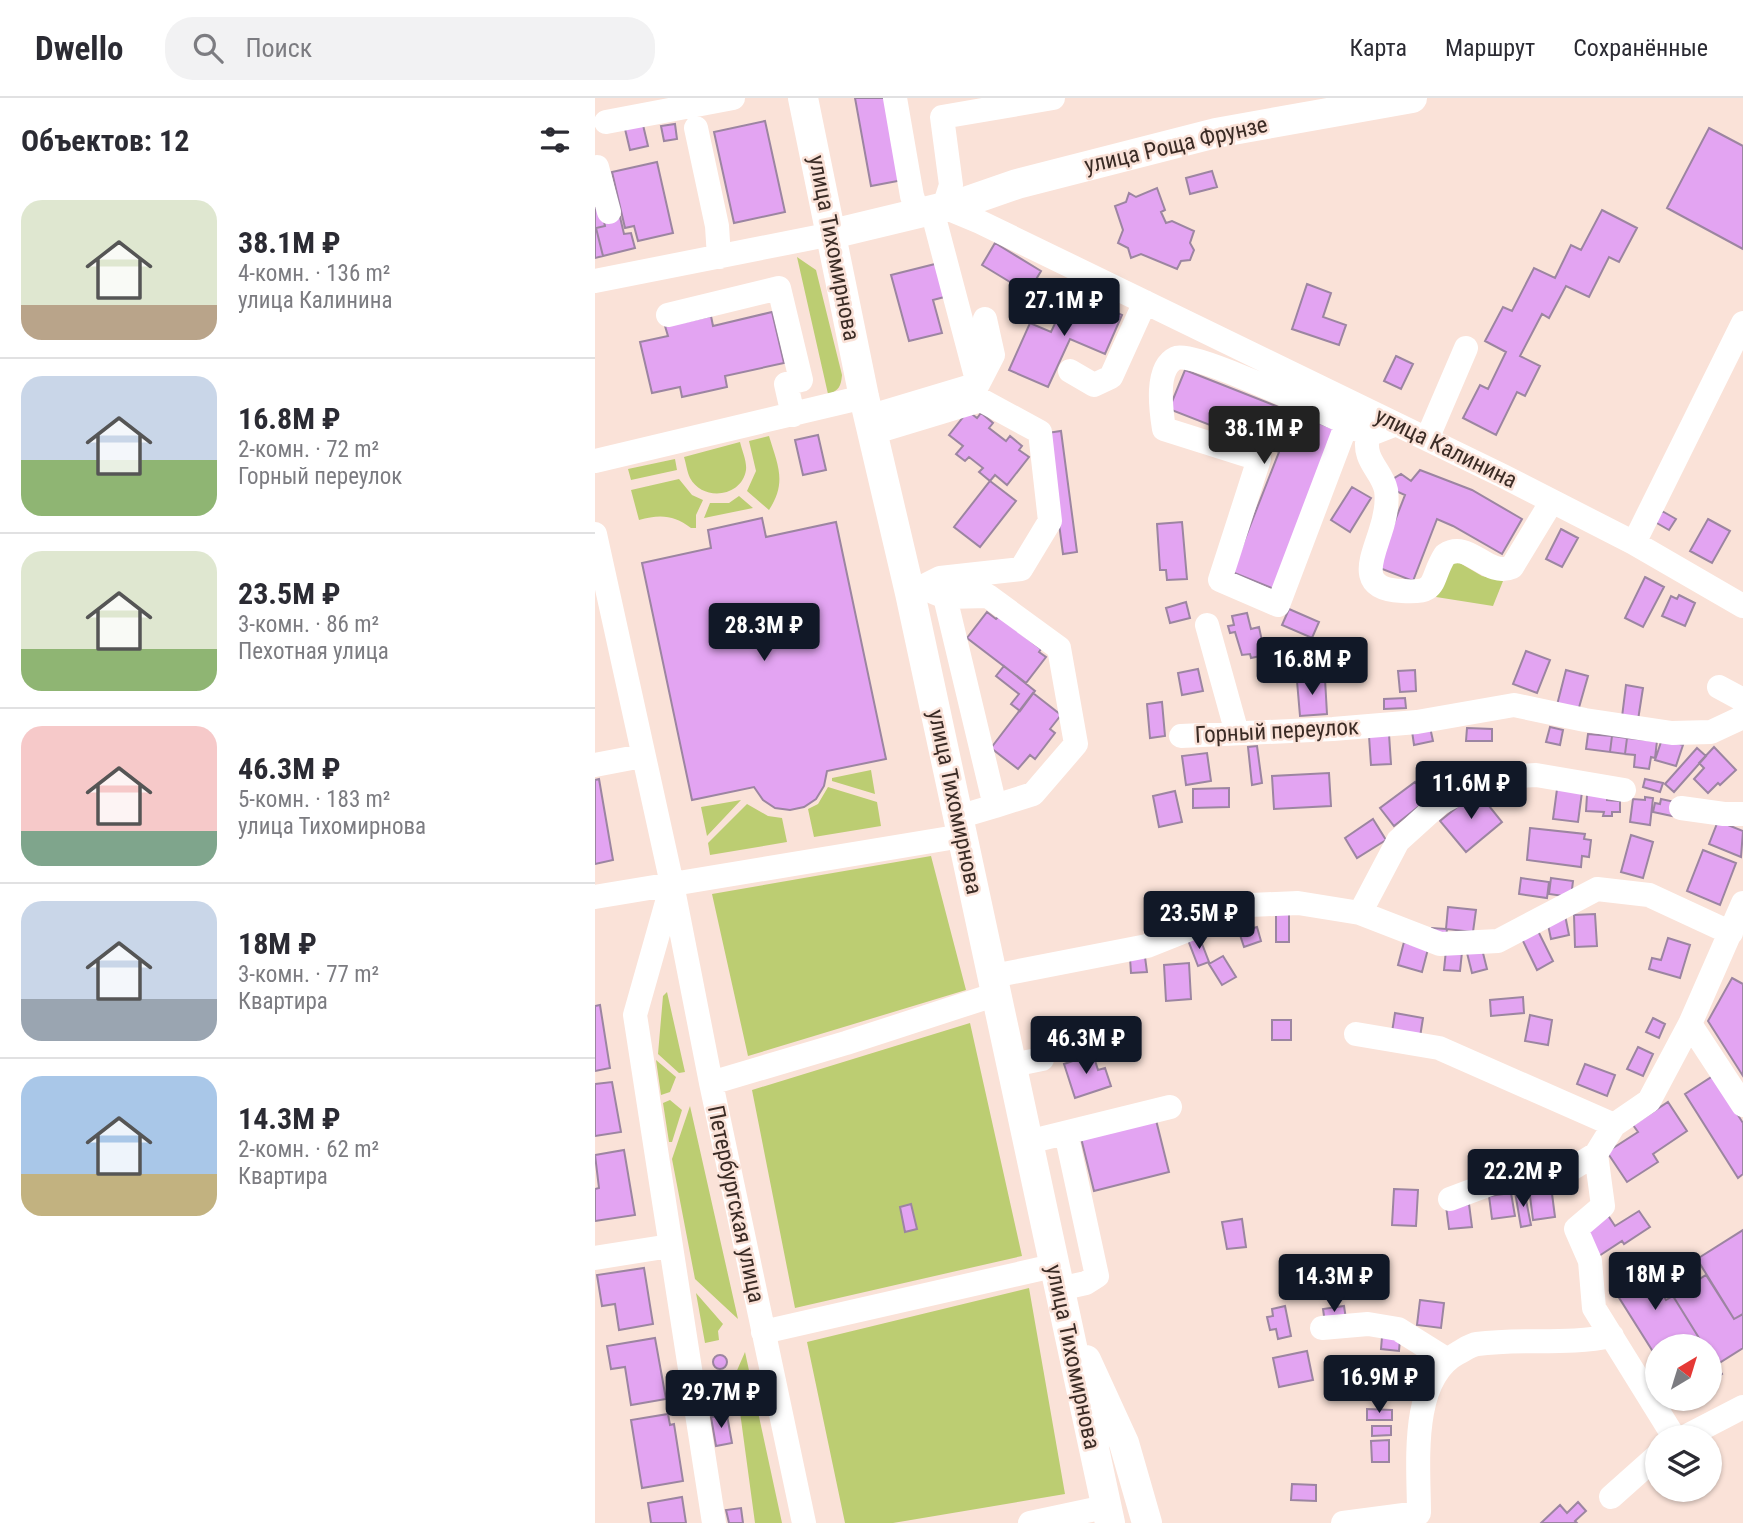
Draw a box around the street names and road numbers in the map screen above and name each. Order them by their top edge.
street label: улица Роща Фрунзе [1082,111,1270,179]
street label: улица Тихомирнова [803,153,865,343]
street label: улица Калинина [1371,402,1521,494]
street label: улица Тихомирнова [922,707,988,897]
street label: Горный переулок [1194,713,1360,749]
street label: Петербургская улица [702,1103,770,1305]
street label: улица Тихомирнова [1040,1262,1106,1452]

